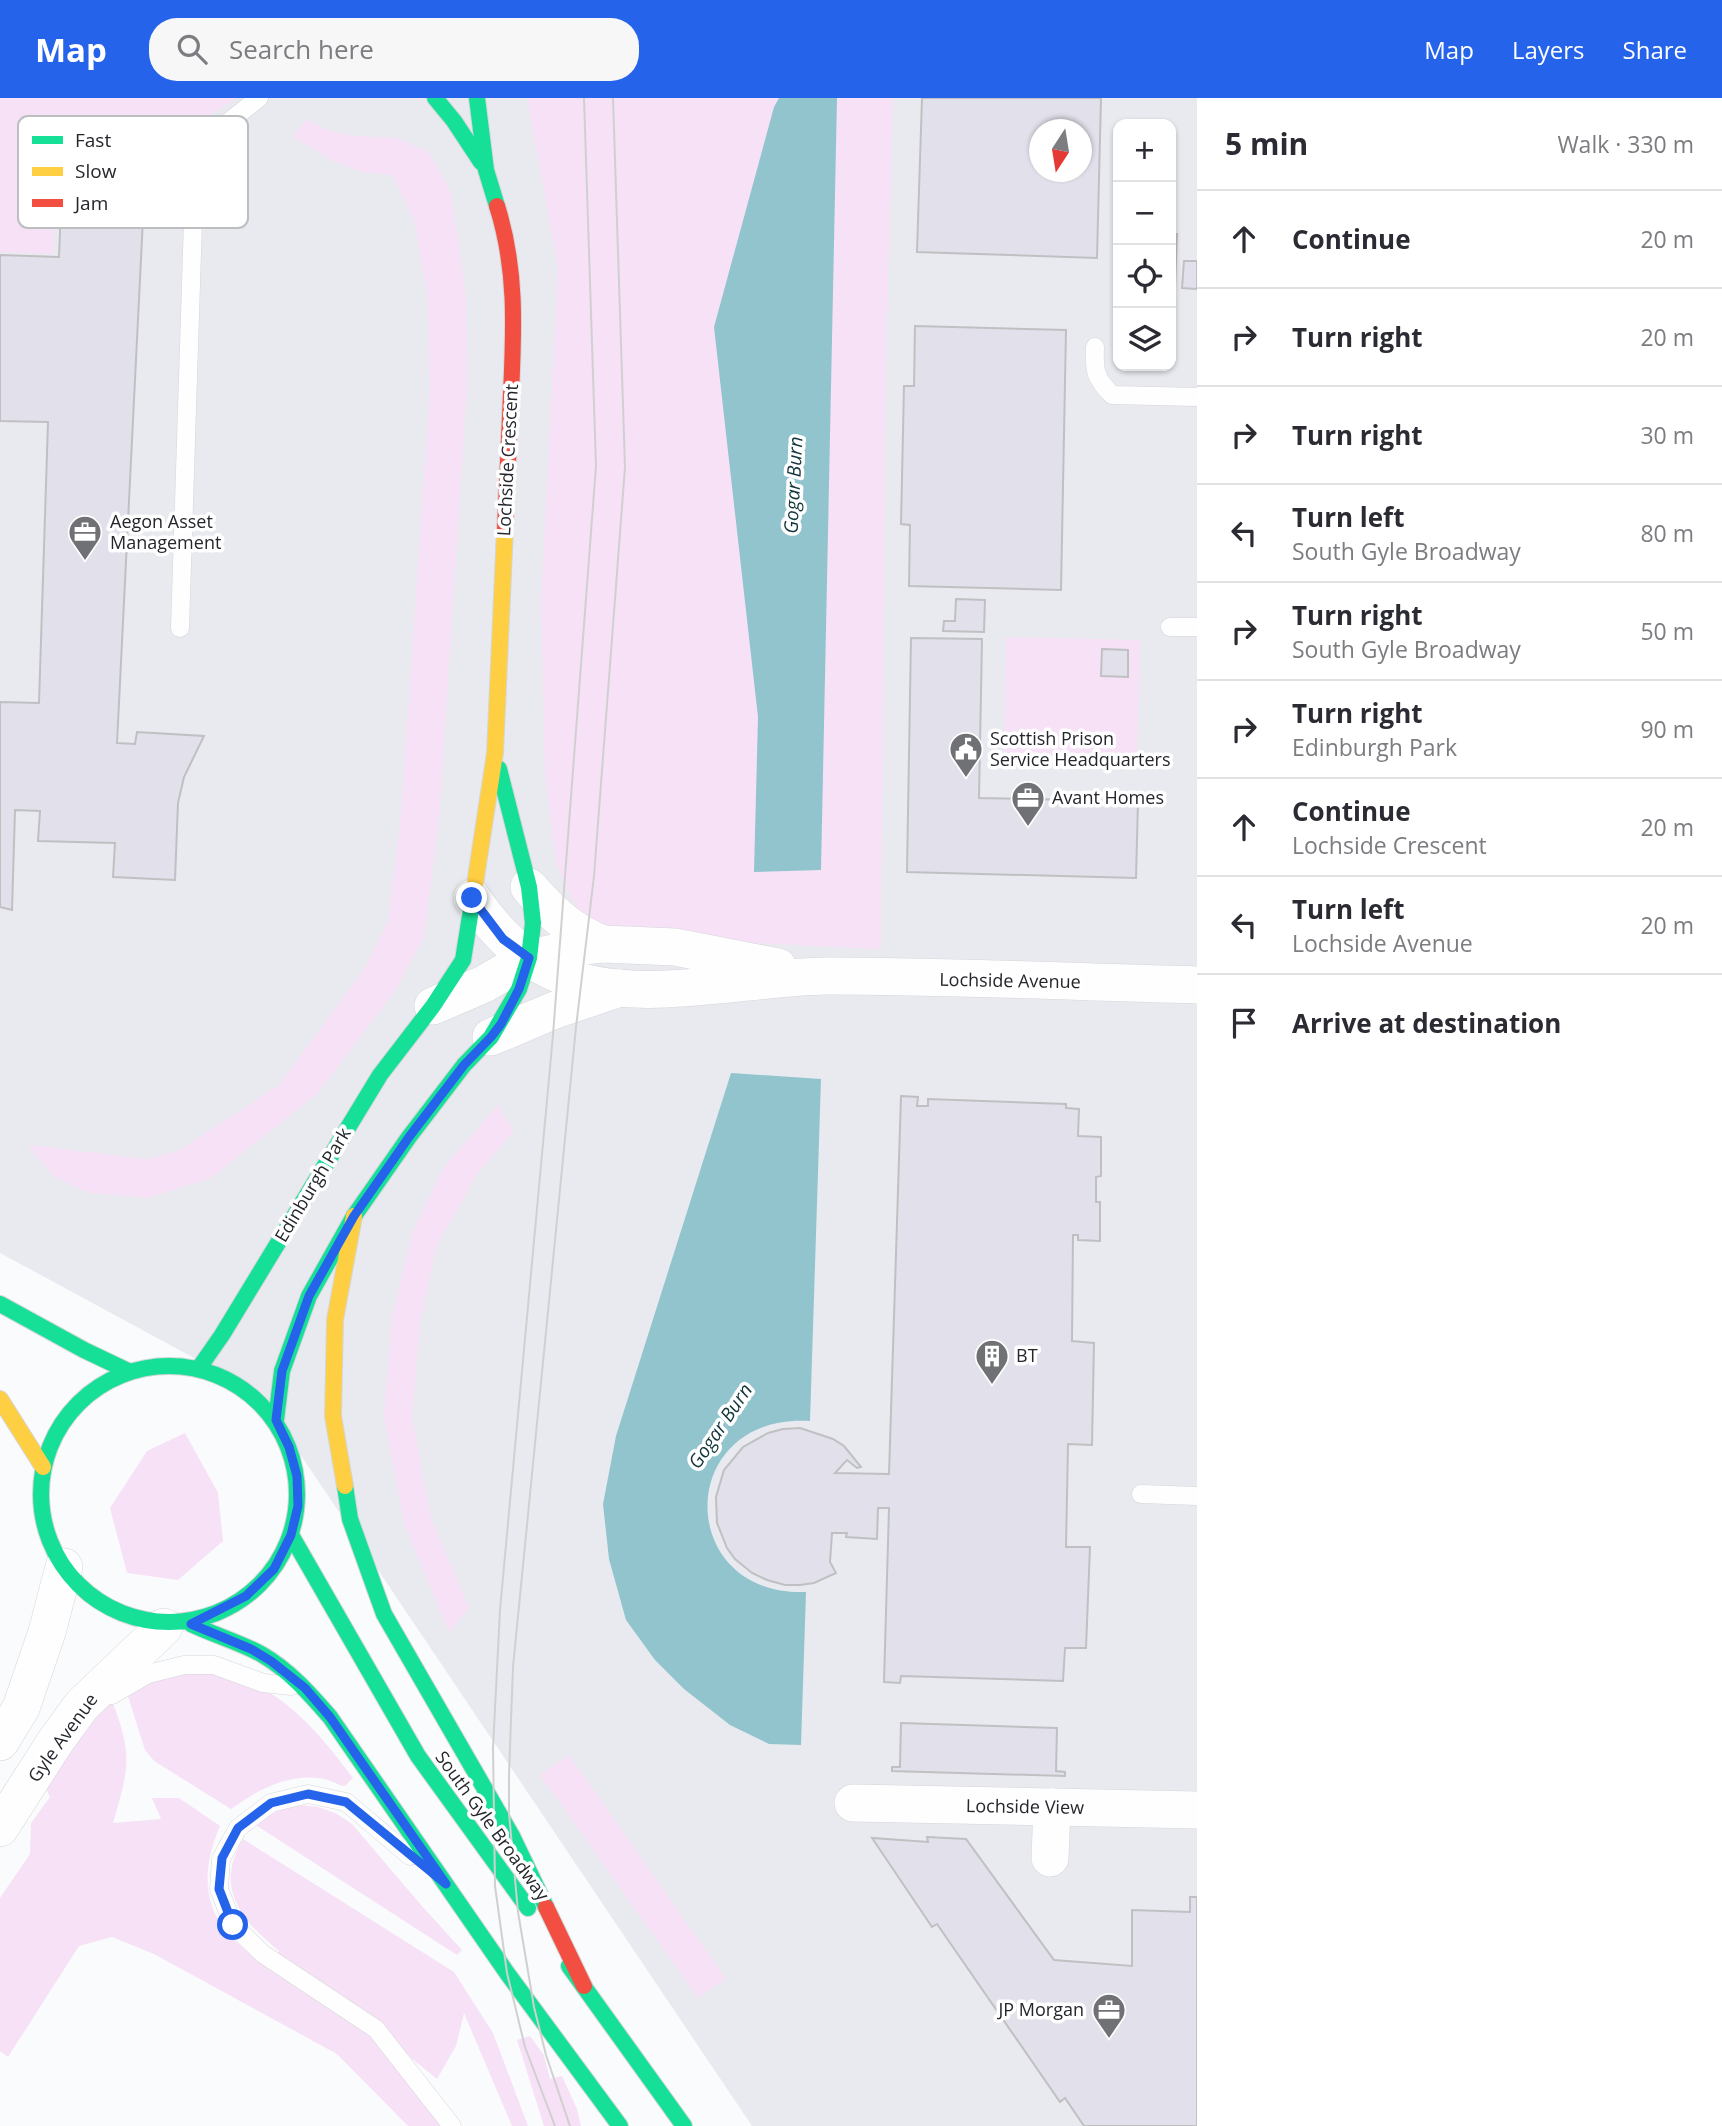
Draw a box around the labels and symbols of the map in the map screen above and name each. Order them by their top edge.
legend [18,116,248,228]
north arrow [1029,119,1092,182]
text: Fast [75,127,111,153]
text: Slow [75,158,117,184]
text: Jam [73,190,108,216]
street label: Lochside Crescent [491,383,523,537]
water label: Gogar Burn [777,436,809,534]
place label: Aegon Asset Management [110,509,221,554]
office icon: Aegon Asset Management [66,513,104,562]
place label: Scottish Prison Service Headquarters [990,726,1171,771]
public building icon: Scottish Prison Service Headquarters [947,730,985,779]
office icon: Avant Homes [1009,779,1047,828]
place label: Avant Homes [1052,785,1164,809]
route end [456,882,487,913]
street label: Lochside Avenue [939,967,1081,993]
street label: Edinburgh Park [269,1122,356,1246]
building icon: BT [973,1337,1011,1386]
place label: BT [1016,1343,1038,1367]
water label: Gogar Burn [682,1378,758,1474]
street label: Gyle Avenue [22,1688,102,1787]
street label: South Gyle Broadway [430,1746,556,1906]
street label: Lochside View [966,1793,1084,1819]
route start [217,1909,248,1940]
office icon: JP Morgan [1090,1991,1128,2040]
place label: JP Morgan [996,1997,1084,2021]

